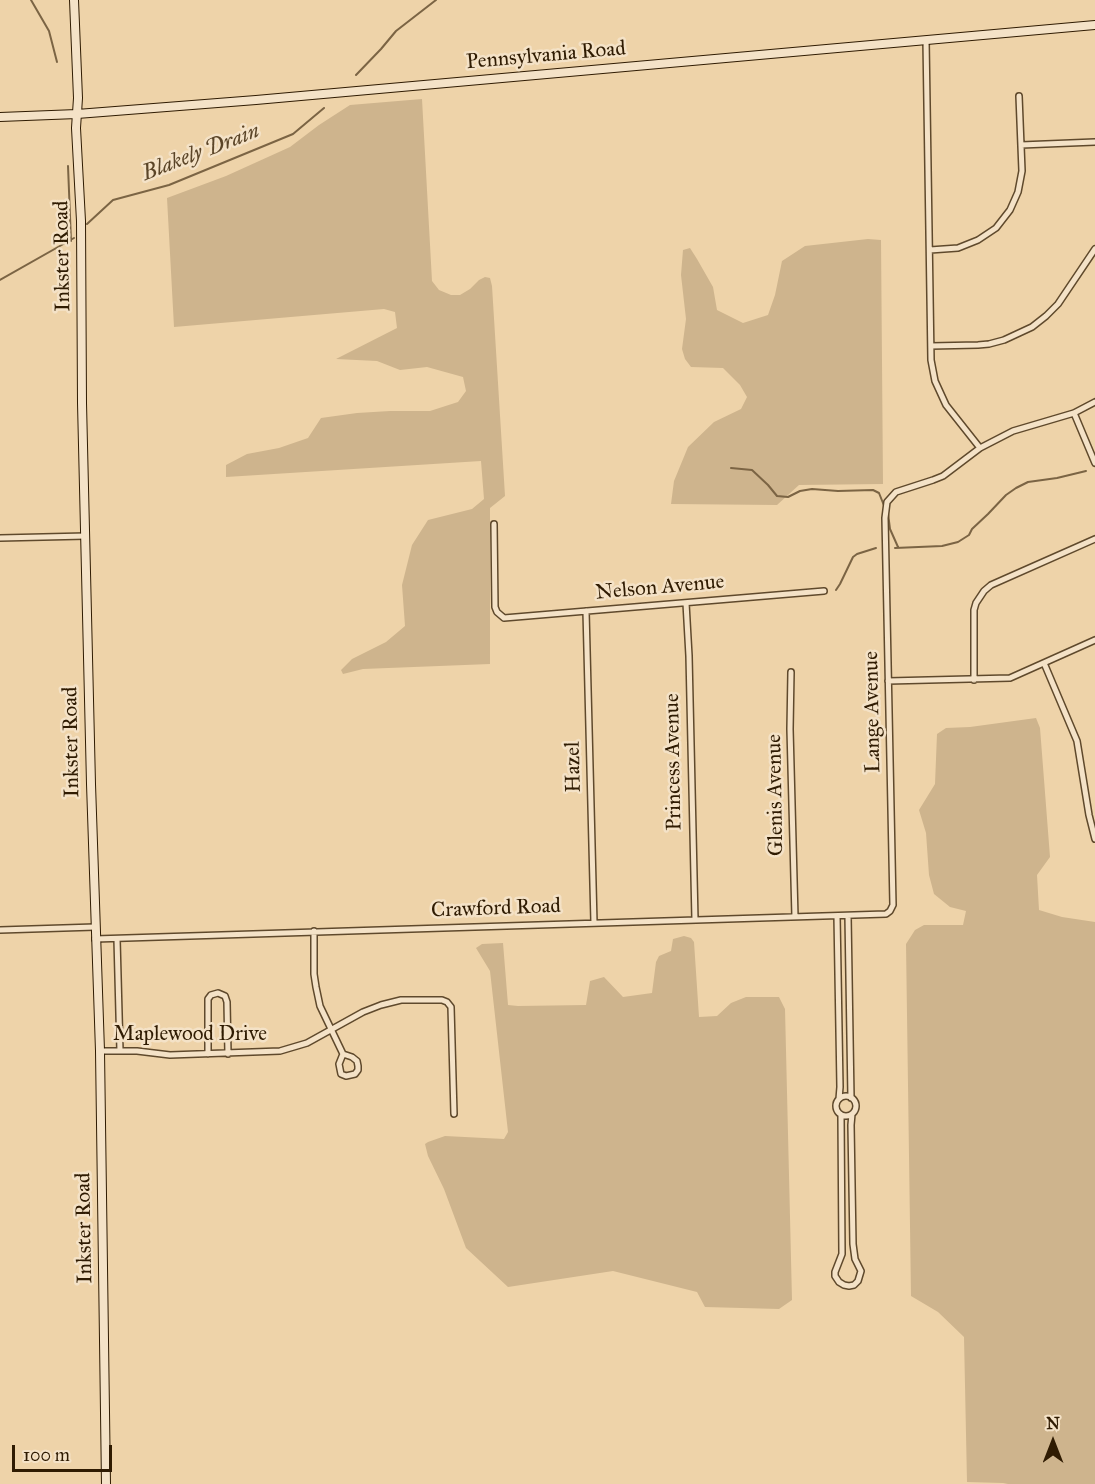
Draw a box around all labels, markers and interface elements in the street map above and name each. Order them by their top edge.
street label: Pennsylvania Road [465,36,627,76]
water label: Blakely Drain [139,119,263,187]
street label: Inkster Road [49,200,77,312]
street label: Nelson Avenue [595,570,725,606]
street label: Lange Avenue [859,651,887,773]
street label: Inkster Road [58,686,86,798]
street label: Princess Avenue [660,693,688,831]
street label: Glenis Avenue [762,734,790,856]
street label: Hazel [561,741,587,793]
street label: Crawford Road [431,894,561,924]
street label: Maplewood Drive [113,1022,267,1048]
street label: Inkster Road [71,1172,99,1284]
north arrow [1023,1412,1083,1472]
text: N [1046,1414,1060,1433]
scale bar [15,1433,116,1471]
text: 100 m [23,1444,70,1466]

